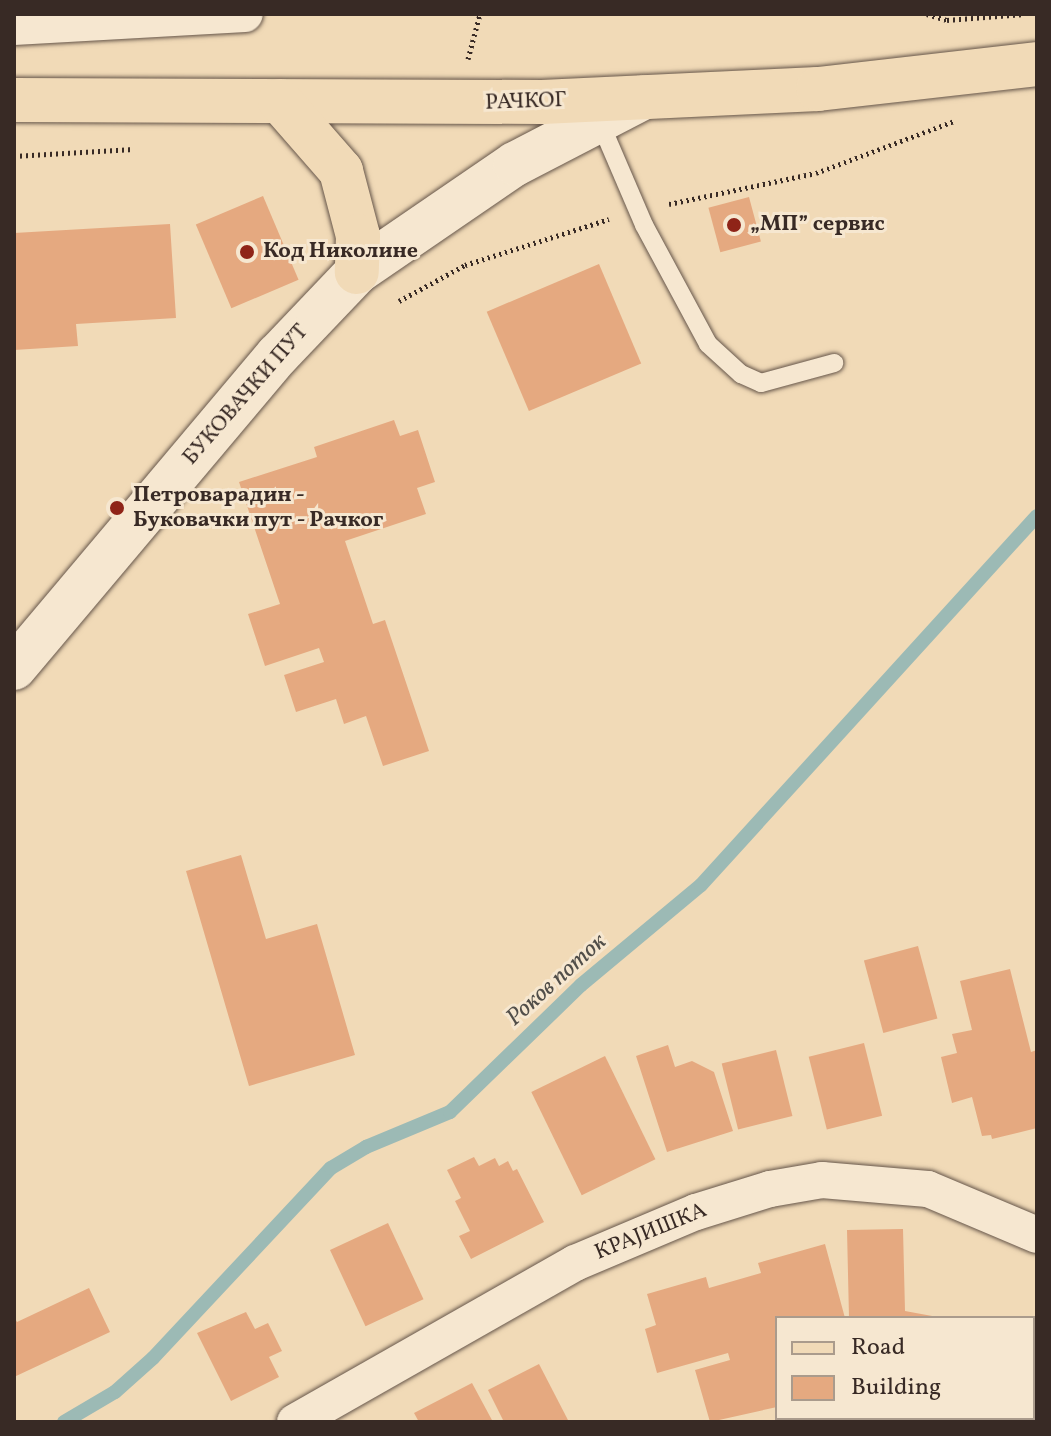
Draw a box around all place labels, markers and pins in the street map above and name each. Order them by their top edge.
place label: „МП” сервис [750,212,885,238]
marker: „МП” сервис [725,216,743,234]
place label: Код Николине [263,239,418,265]
marker: Код Николине [238,243,256,261]
place label: Петроварадин - Буковачки пут - Рачког [133,482,384,534]
marker: Петроварадин - Буковачки пут - Рачког [108,499,126,517]

